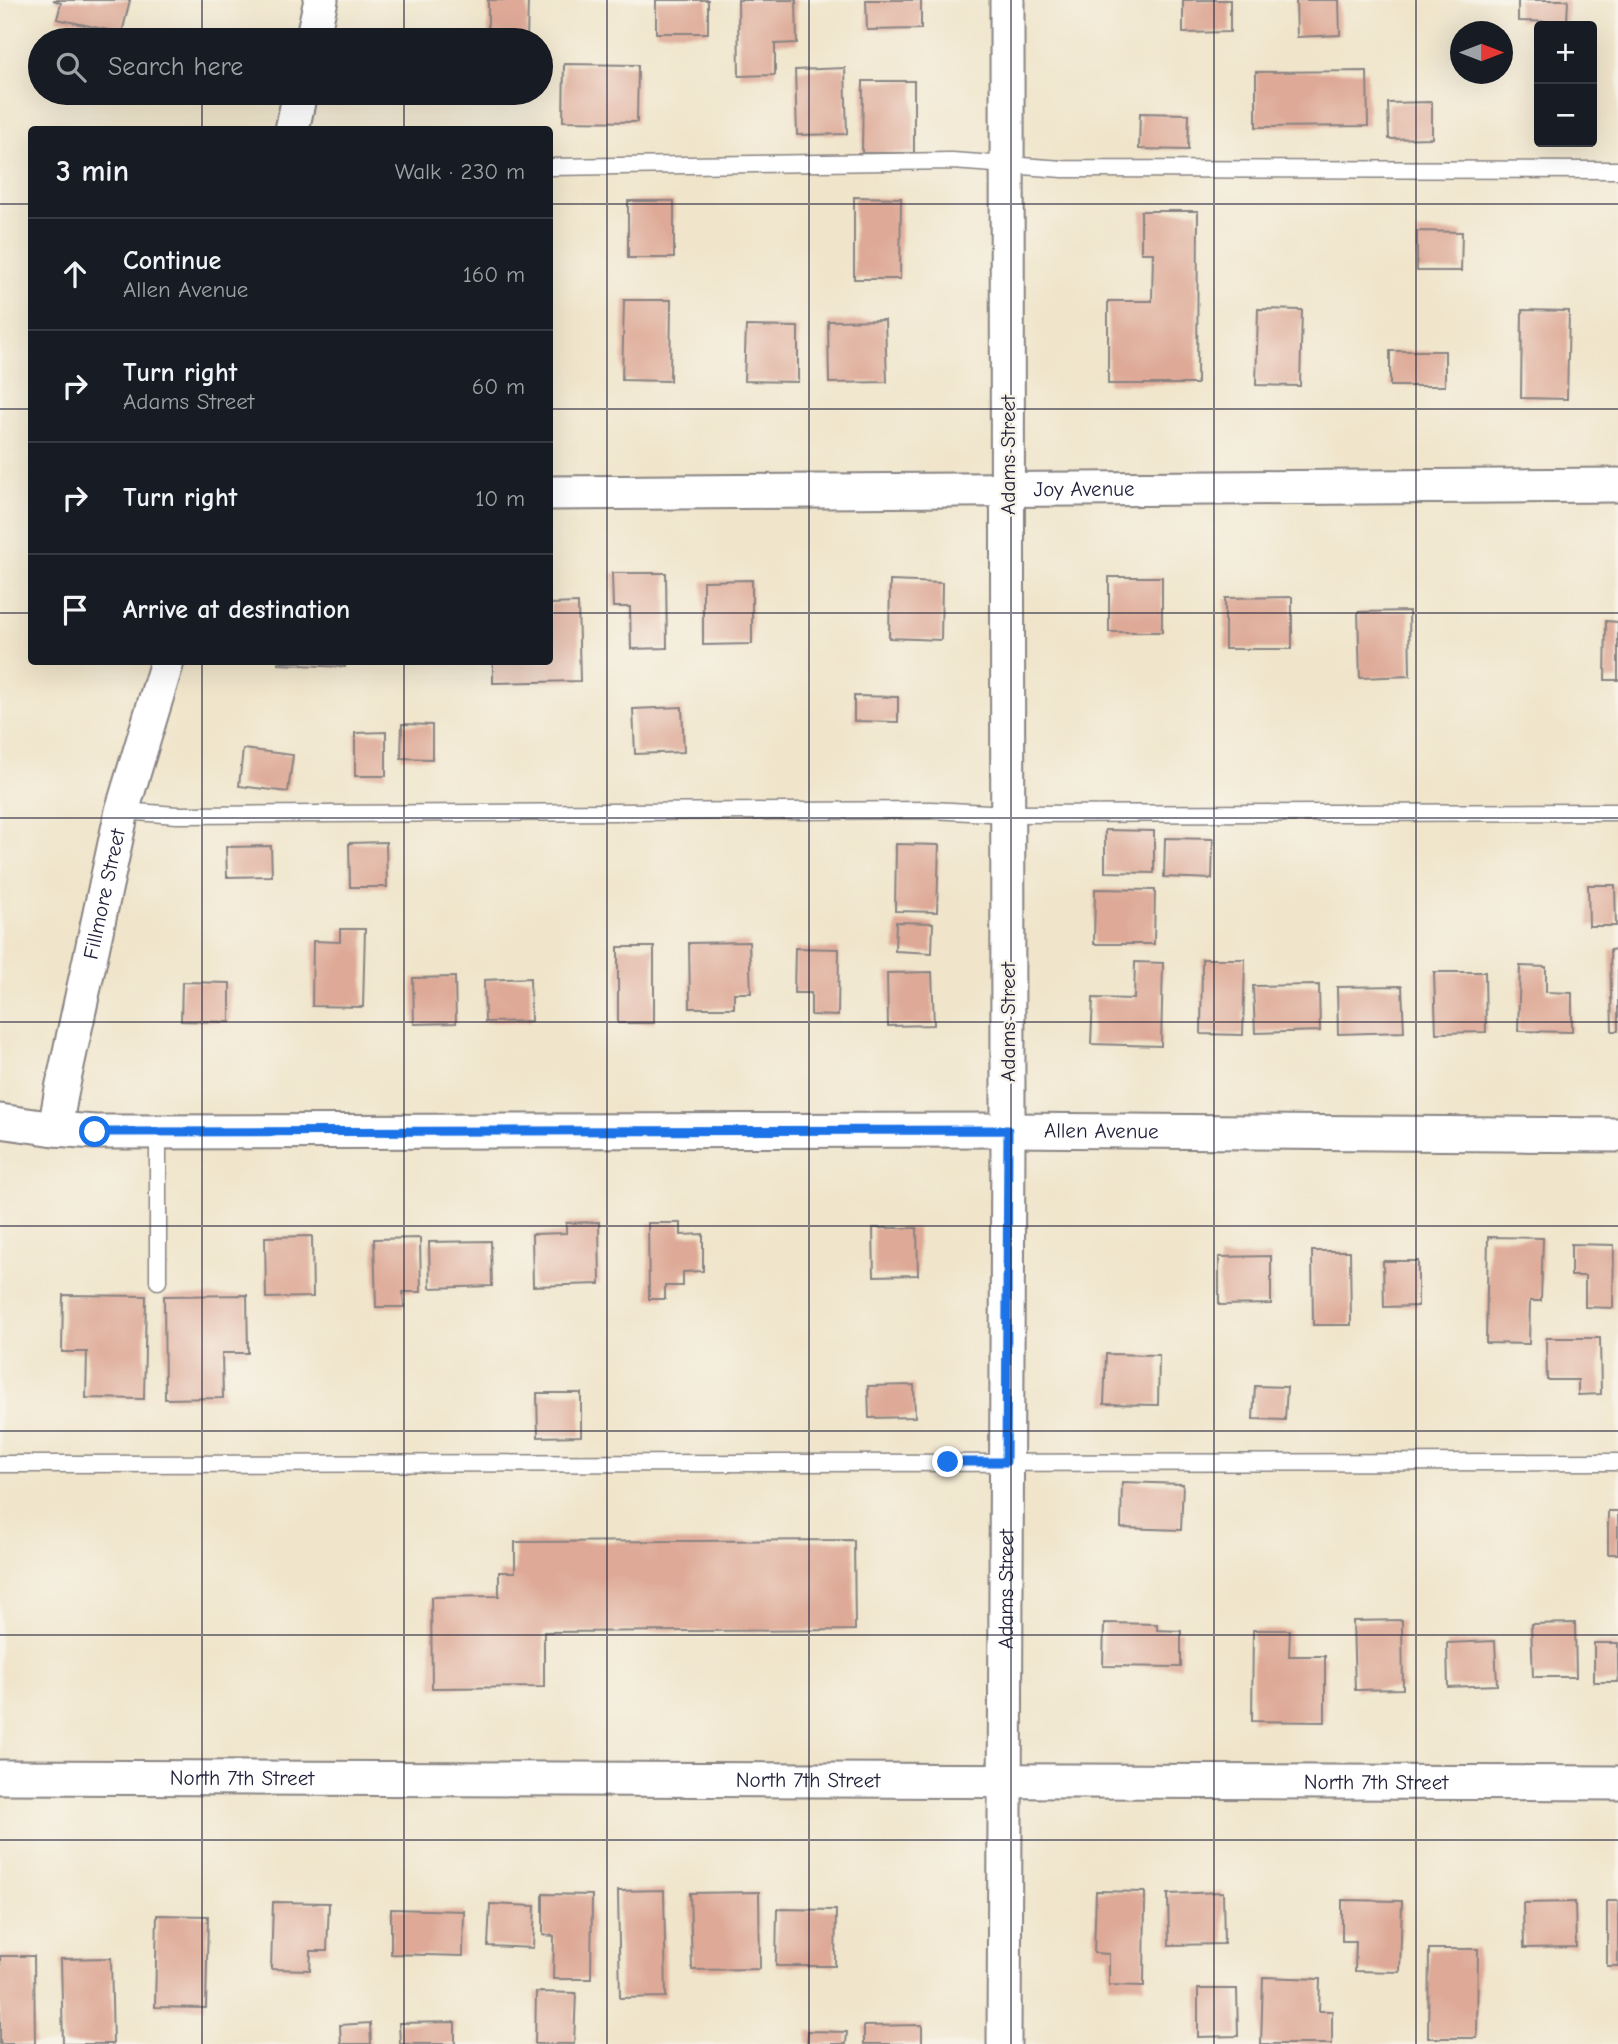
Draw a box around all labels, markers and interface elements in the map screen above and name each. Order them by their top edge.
north arrow [1450,21,1513,84]
map controls [1534,21,1597,147]
button: + [1534,21,1597,84]
search box [28,28,553,105]
icon: search [52,48,90,86]
text: Search here [108,52,243,82]
button: − [1534,84,1597,147]
text: 3 min [56,154,129,189]
text: Walk · 230 m [395,158,525,185]
text: Continue [123,246,221,276]
icon: ahead [56,255,94,293]
text: 160 m [463,261,525,288]
text: Allen Avenue [123,276,248,303]
text: Turn right [123,358,237,388]
icon: right [56,367,94,405]
text: 60 m [472,373,525,400]
text: Adams Street [123,388,254,415]
street label: Adams Street [996,394,1020,515]
street label: Joy Avenue [1033,477,1135,501]
icon: right [56,479,94,517]
text: Turn right [123,483,237,513]
text: 10 m [475,485,525,512]
icon: arrive [56,591,94,629]
text: Arrive at destination [123,595,350,625]
street label: Fillmore Street [78,826,130,962]
street label: Adams Street [996,961,1020,1082]
route start [79,1116,110,1147]
street label: Allen Avenue [1044,1118,1159,1143]
route end [932,1446,963,1477]
street label: Adams Street [994,1528,1018,1649]
street label: North 7th Street [170,1766,315,1790]
street label: North 7th Street [736,1768,881,1792]
street label: North 7th Street [1304,1770,1449,1794]

